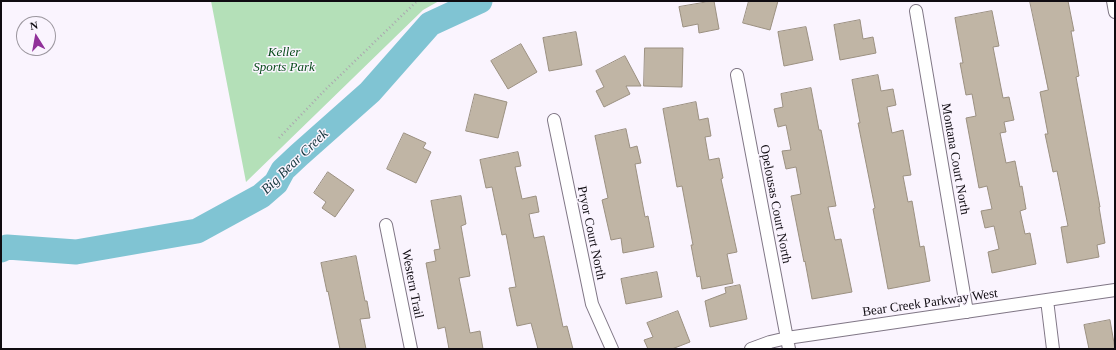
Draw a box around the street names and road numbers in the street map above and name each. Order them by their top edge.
street label: Montana Court North [938,102,972,216]
street label: Opelousas Court North [756,143,794,265]
street label: Pryor Court North [573,185,609,281]
street label: Western Trail [398,248,426,320]
street label: Bear Creek Parkway West [861,286,999,320]

